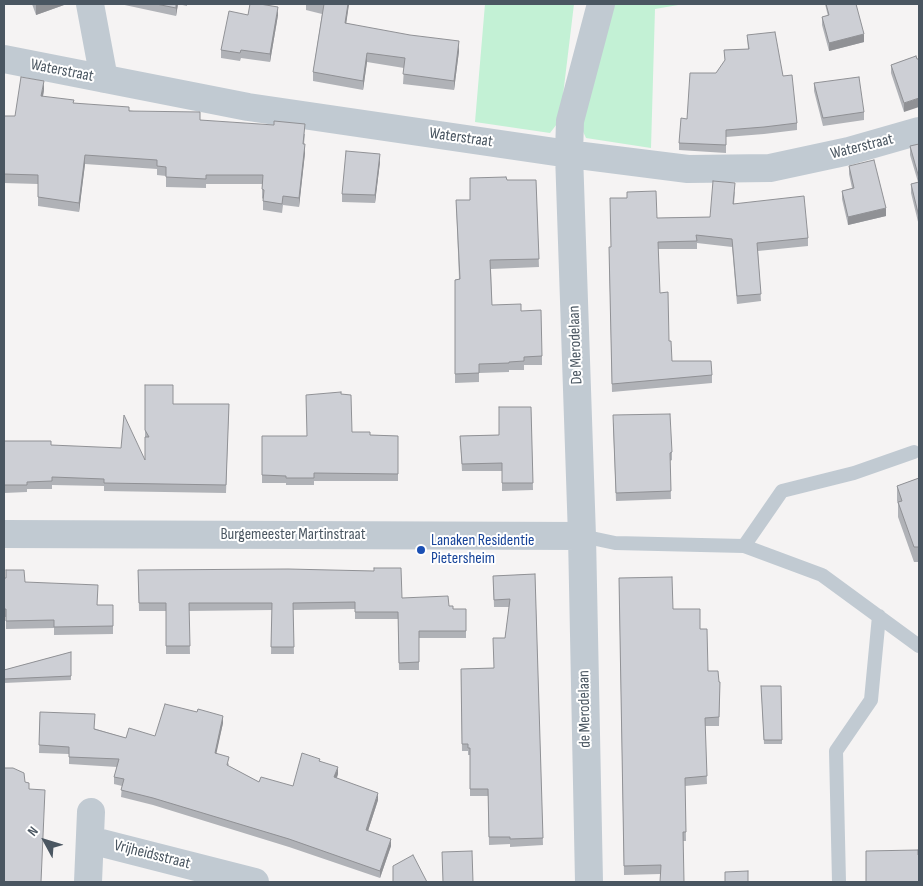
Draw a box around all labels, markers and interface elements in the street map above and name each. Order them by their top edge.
street label: Waterstraat [29,55,95,87]
street label: Waterstraat [428,124,494,152]
street label: Waterstraat [829,130,895,164]
street label: De Merodelaan [565,305,587,385]
street label: Burgemeester Martinstraat [220,525,366,545]
place label: Lanaken Residentie Pietersheim [431,531,534,569]
marker: Lanaken Residentie Pietersheim [415,544,427,556]
street label: de Merodelaan [575,670,595,748]
north arrow [20,816,70,866]
text: N [24,823,42,840]
street label: Vrijheidsstraat [112,836,192,874]

